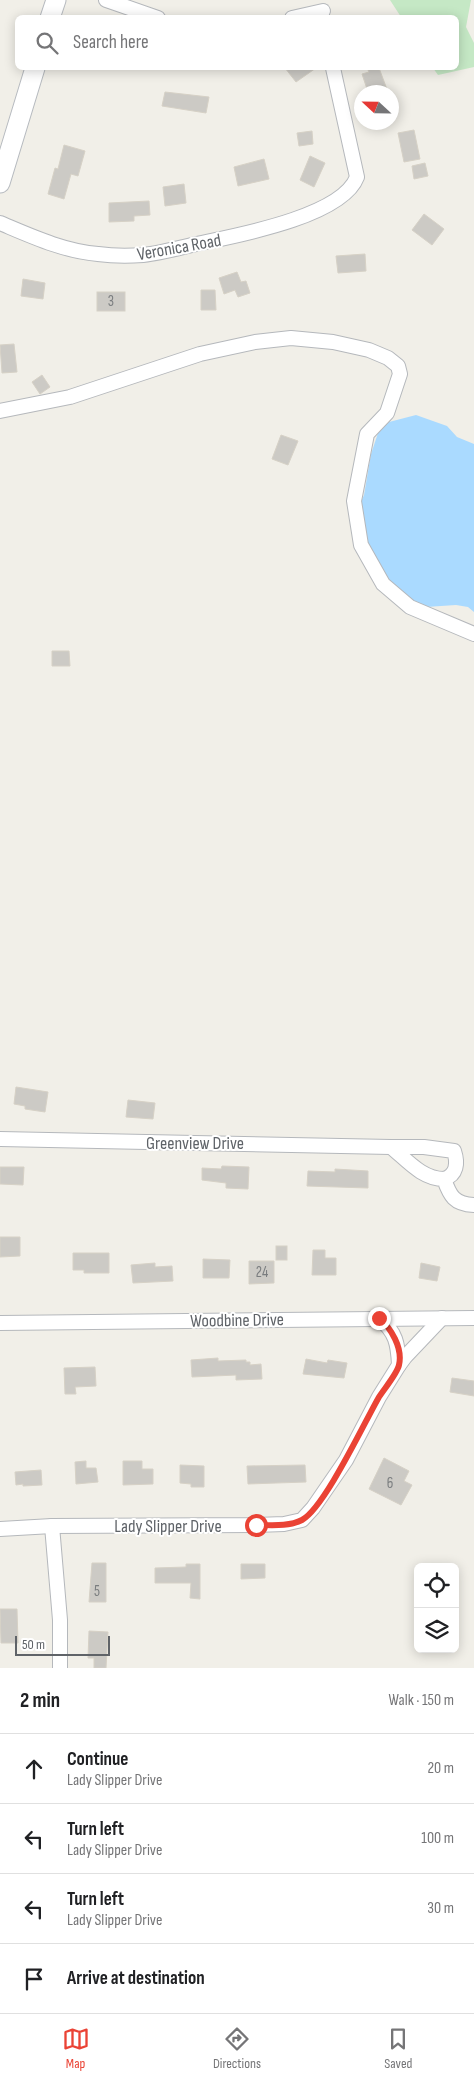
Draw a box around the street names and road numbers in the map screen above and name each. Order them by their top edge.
street label: Veronica Road [135,230,223,265]
street label: Greenview Drive [146,1133,244,1154]
street label: Woodbine Drive [190,1309,284,1332]
street label: Lady Slipper Drive [114,1516,222,1537]

